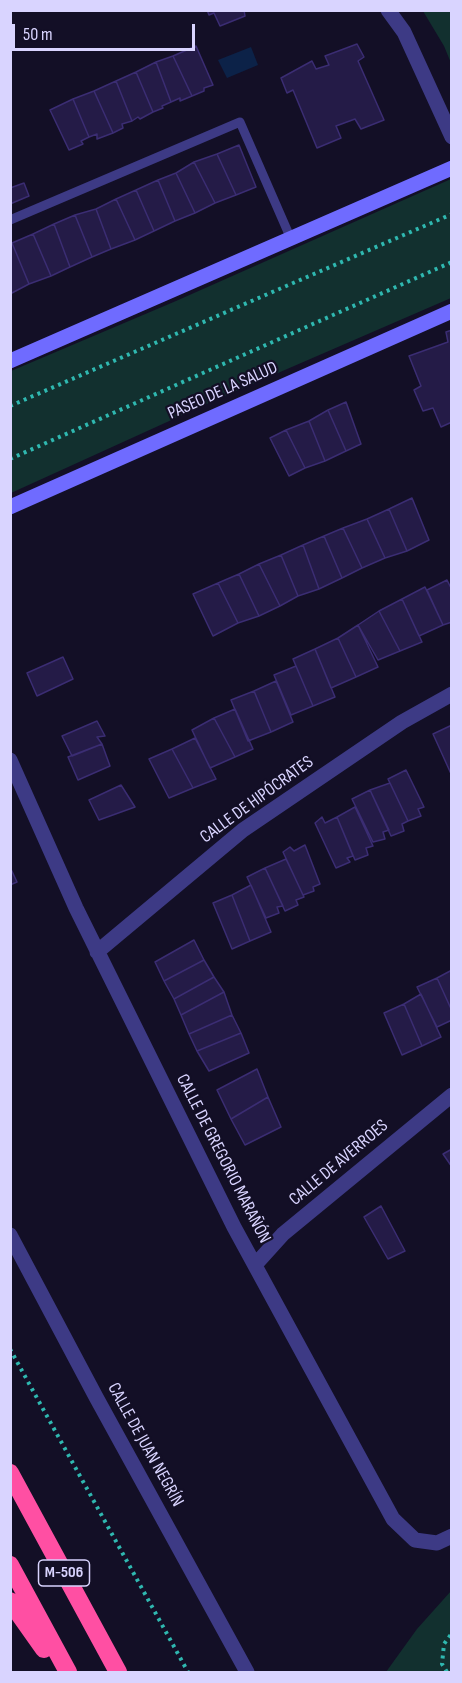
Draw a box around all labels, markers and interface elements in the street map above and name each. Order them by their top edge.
scale bar [15,12,198,50]
text: 50 m [23,24,53,45]
street label: PASEO DE LA SALUD [165,357,281,425]
street label: CALLE DE HIPÓCRATES [196,752,318,848]
street label: CALLE DE GREGORIO MARAÑÓN [171,1071,275,1247]
street label: CALLE DE AVERROES [285,1115,393,1211]
street label: CALLE DE JUAN NEGRÍN [102,1379,188,1511]
road number: M-506 [38,1560,90,1586]

